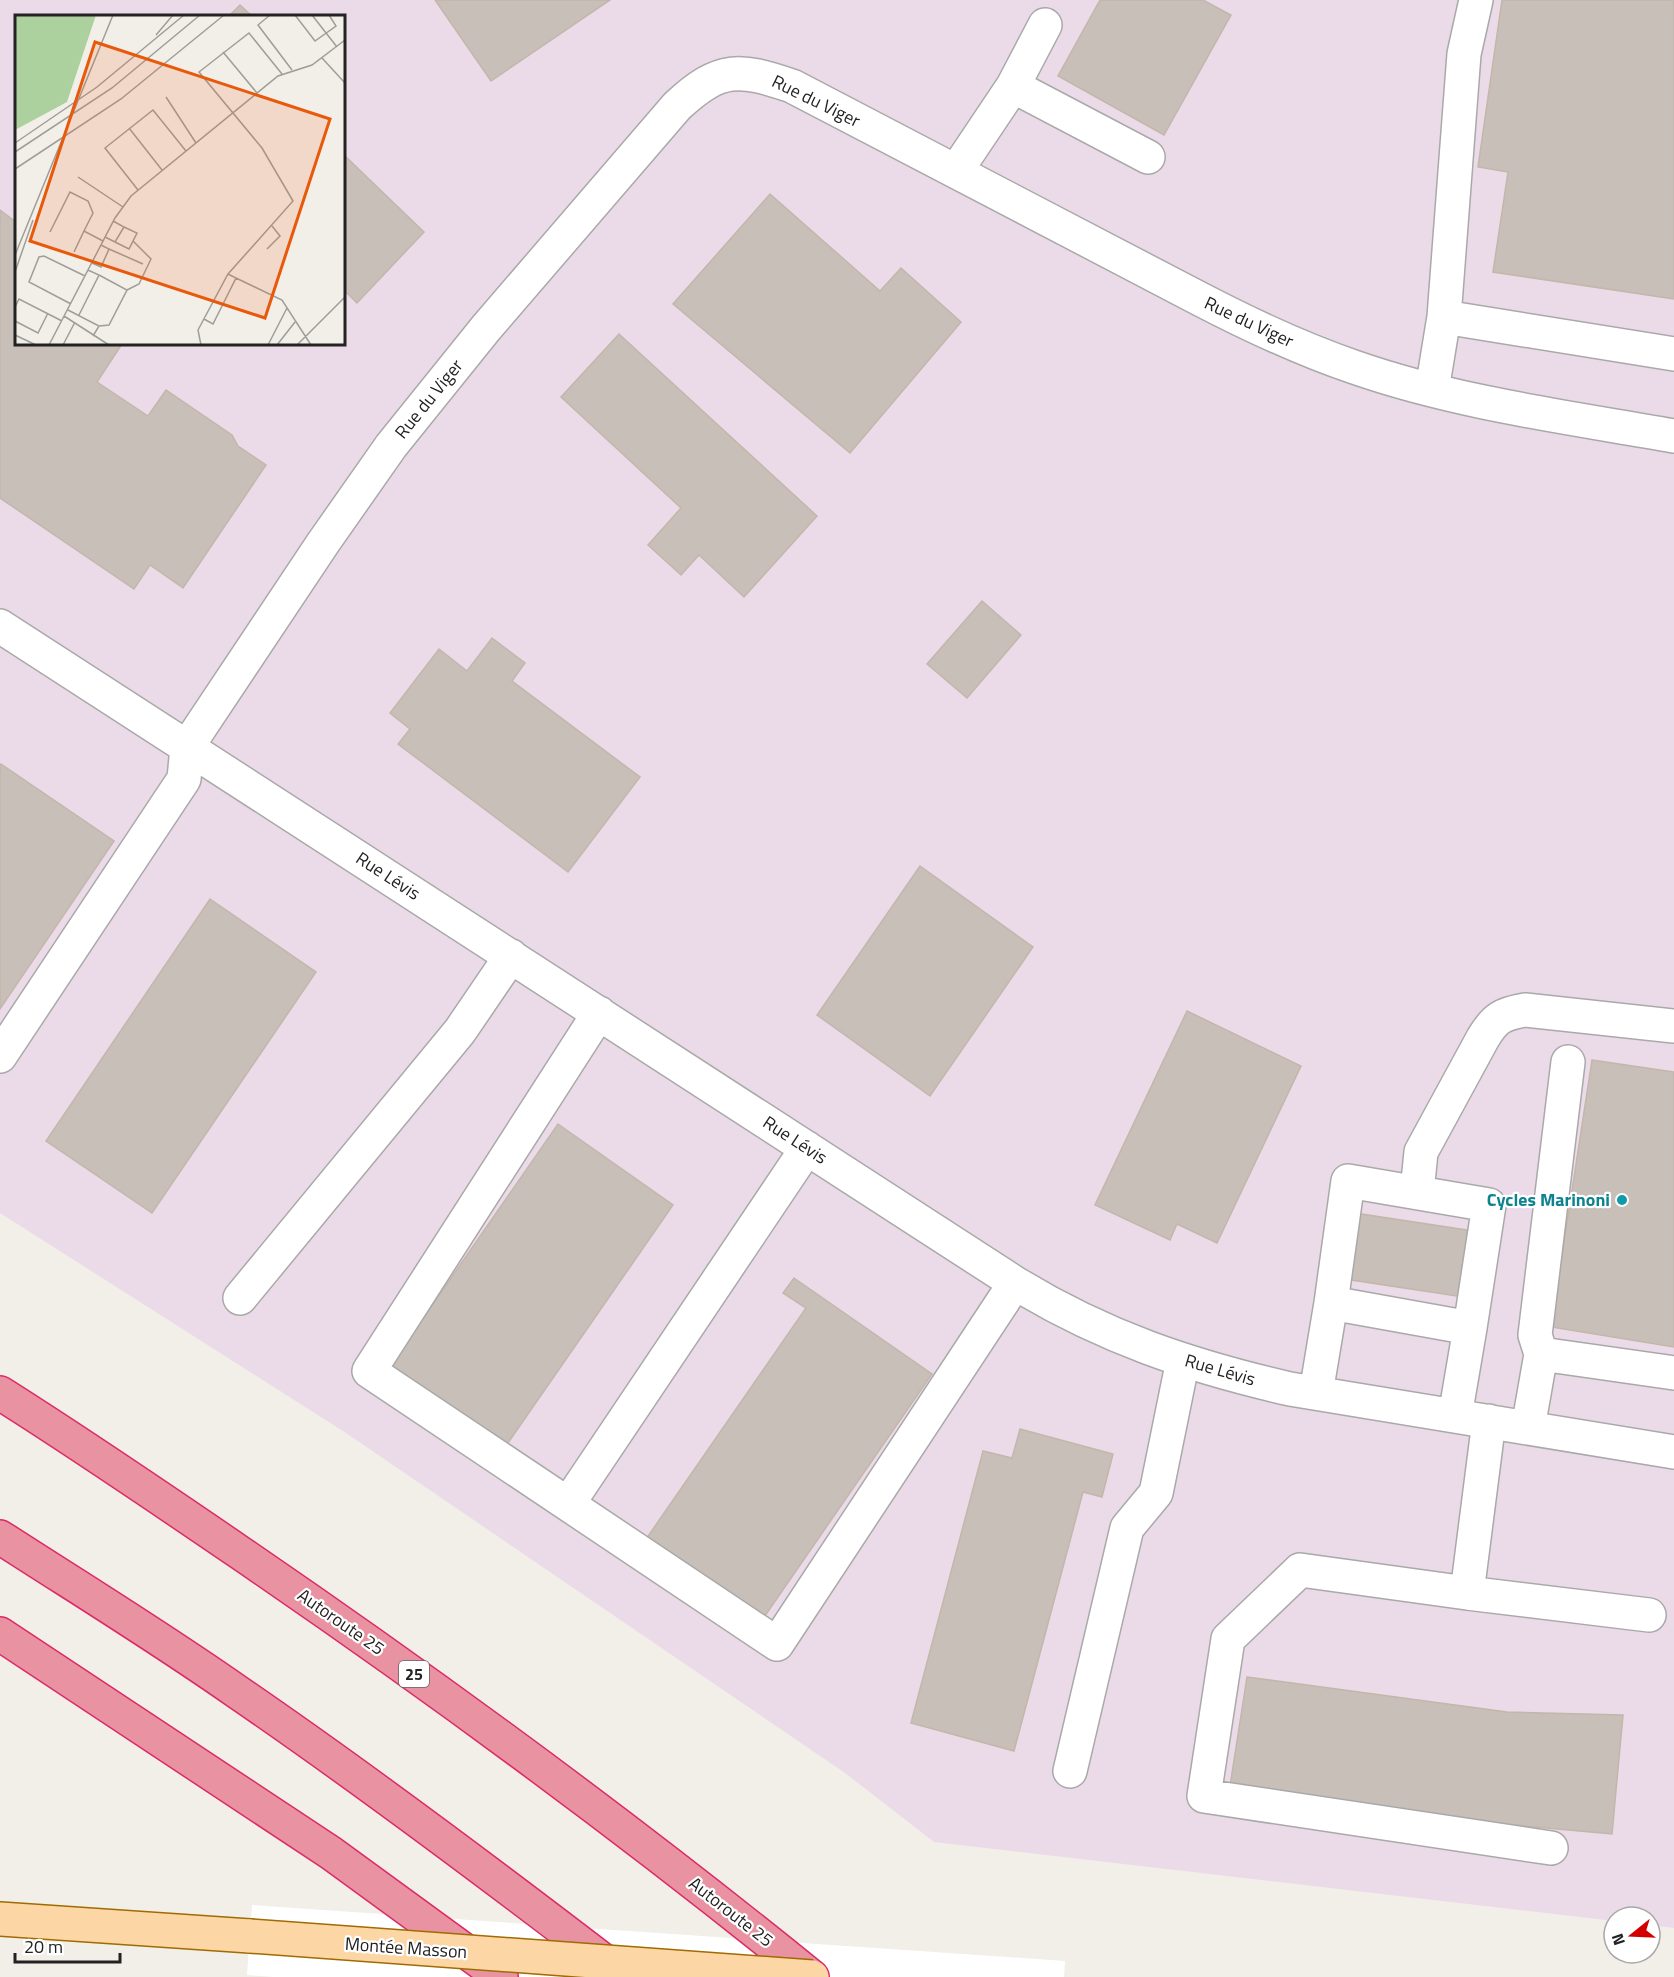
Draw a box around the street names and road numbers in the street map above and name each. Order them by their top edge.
street label: Rue du Viger [767,67,865,134]
street label: Rue du Viger [1200,289,1298,354]
street label: Rue du Viger [388,353,469,444]
street label: Rue Lévis [351,845,426,907]
street label: Rue Lévis [758,1109,833,1171]
street label: Rue Lévis [1182,1347,1259,1392]
street label: Autoroute 25 [292,1582,390,1662]
road number: 25 [399,1661,429,1687]
street label: Autoroute 25 [683,1870,779,1953]
street label: Montée Masson [344,1930,468,1965]

